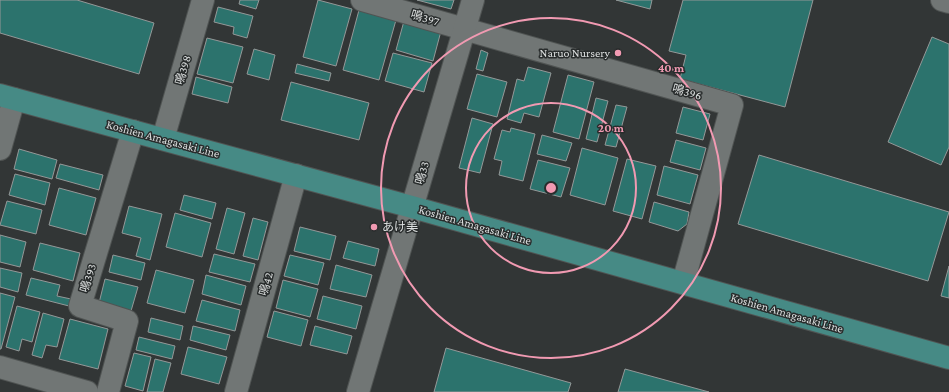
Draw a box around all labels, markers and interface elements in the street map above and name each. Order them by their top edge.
street label: 鳴397 [409,7,441,29]
place label: Naruo Nursery [540,46,610,60]
marker: Naruo Nursery [613,48,623,58]
street label: 鳴398 [172,54,194,86]
text: 40 m [658,61,685,75]
street label: 鳴396 [671,81,703,103]
street label: Koshien Amagasaki Line [105,117,221,161]
text: 20 m [598,121,625,135]
street label: 鳴33 [412,160,432,186]
centre of rings [544,181,558,195]
street label: Koshien Amagasaki Line [417,202,533,248]
place label: あけ美 [382,220,418,234]
marker: あけ美 [369,222,379,232]
street label: 鳴393 [77,262,99,294]
street label: 鳴42 [256,270,276,297]
street label: Koshien Amagasaki Line [729,290,845,336]

